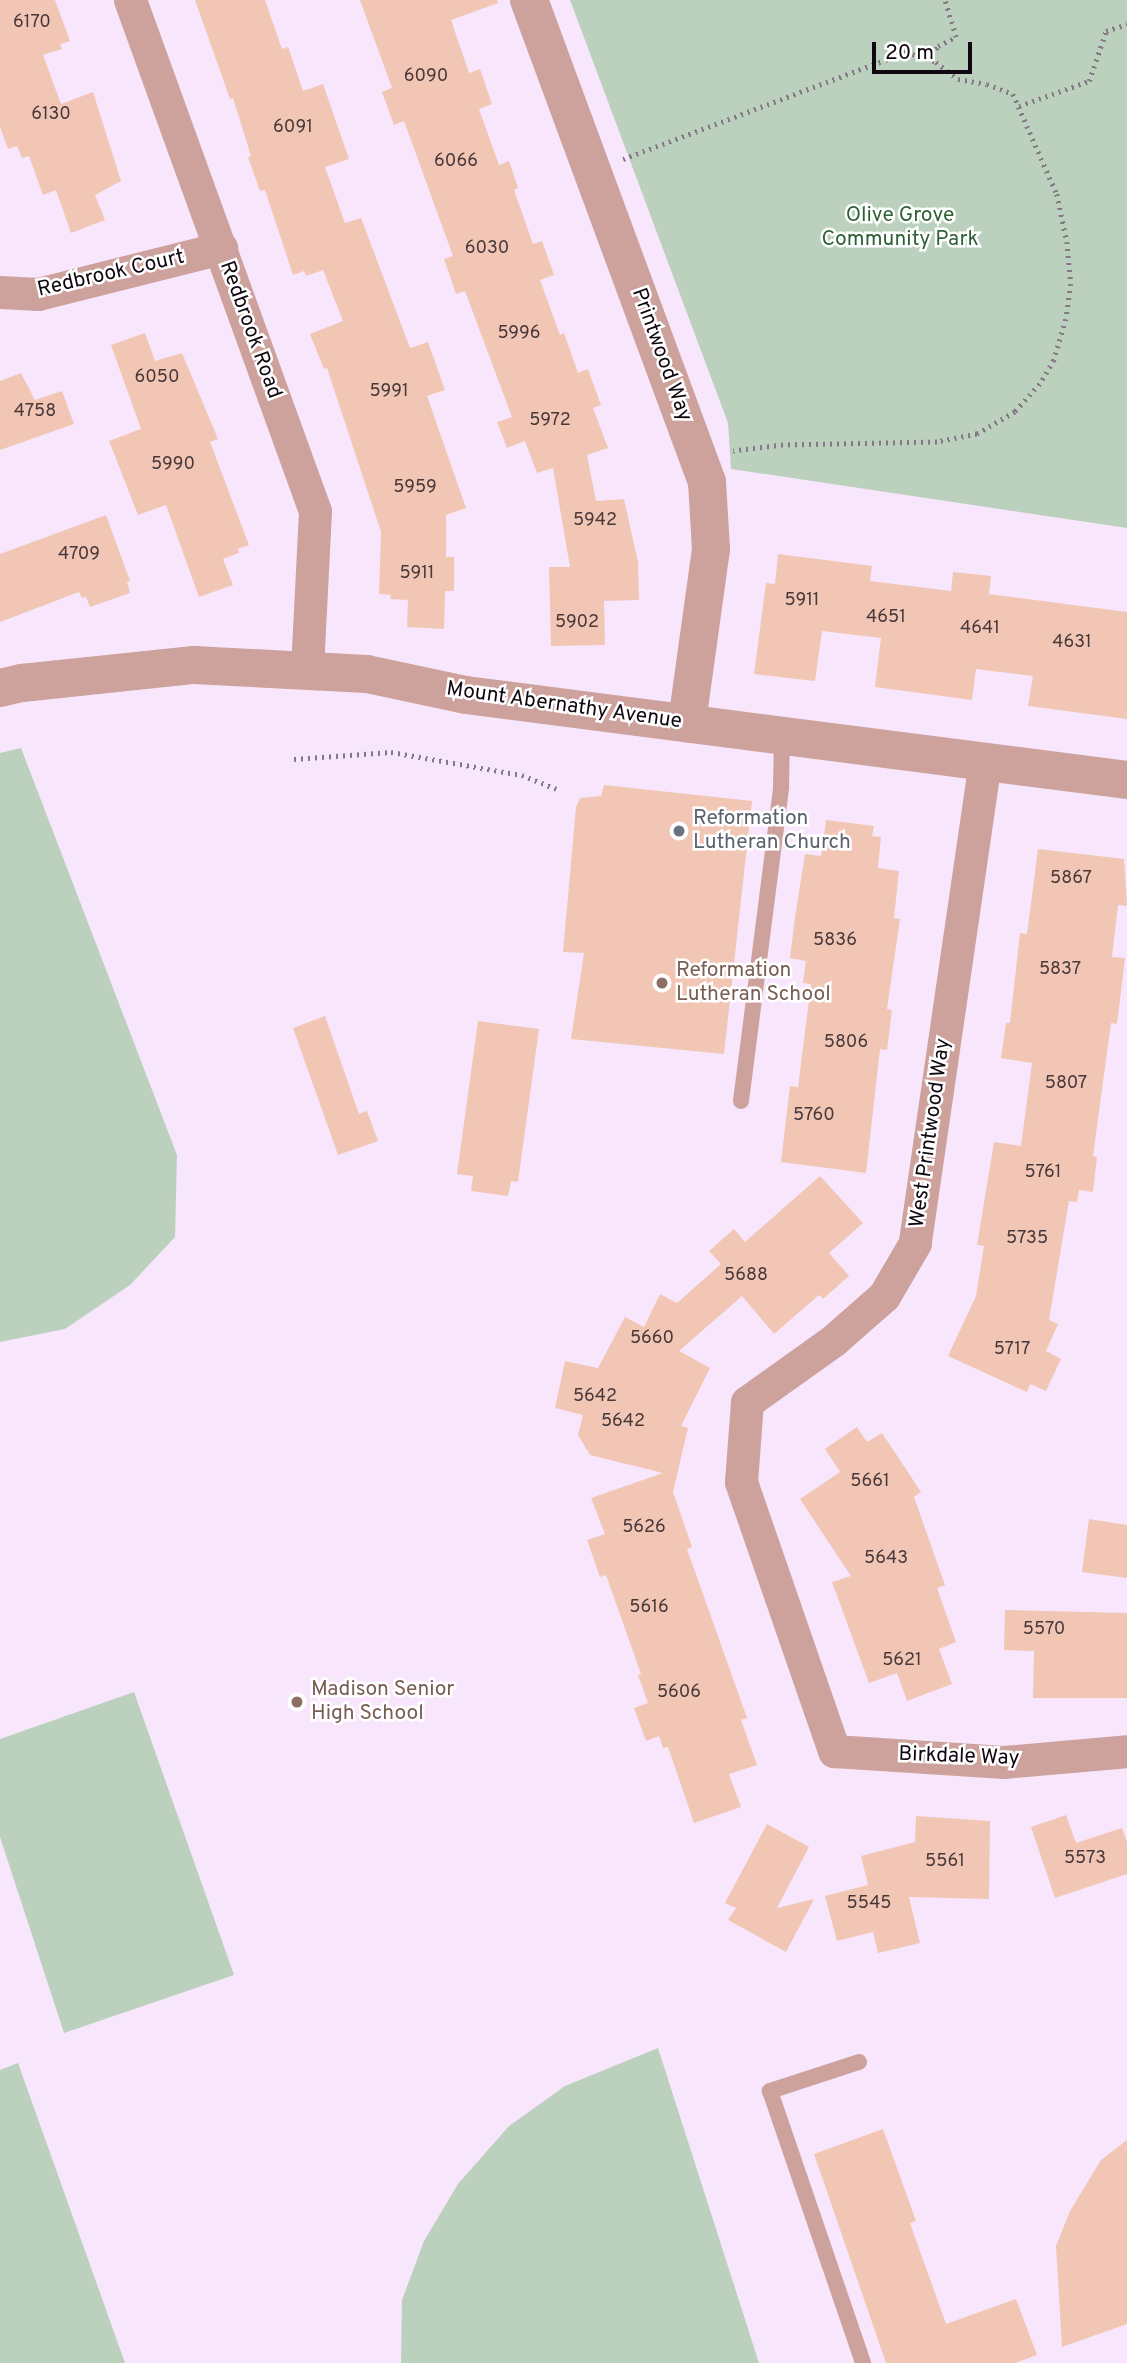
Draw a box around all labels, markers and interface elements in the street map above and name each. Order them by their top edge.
house number: 6170 [13,12,51,34]
scale bar [875,28,975,72]
text: 20 m [885,40,934,67]
house number: 6090 [404,66,448,88]
house number: 6130 [31,104,71,126]
house number: 6091 [273,117,313,139]
house number: 6066 [434,151,478,173]
park label: Olive Grove Community Park [821,203,979,253]
house number: 6030 [465,238,509,260]
street label: Redbrook Court [35,245,187,303]
street label: Redbrook Road [213,258,287,402]
street label: Printwood Way [625,285,697,425]
house number: 5996 [497,323,541,345]
house number: 6050 [135,367,179,389]
house number: 5991 [369,381,409,403]
house number: 4758 [14,401,56,423]
house number: 5972 [529,410,571,432]
house number: 5990 [151,454,195,476]
house number: 5959 [393,477,437,499]
house number: 5942 [573,510,617,532]
house number: 4709 [58,544,100,566]
house number: 5911 [399,563,435,585]
house number: 5911 [784,590,820,612]
house number: 4651 [866,607,906,629]
house number: 5902 [555,612,599,634]
house number: 4641 [960,618,1000,640]
house number: 4631 [1052,632,1092,654]
street label: Mount Abernathy Avenue [444,677,684,735]
place label: Reformation Lutheran Church [693,806,851,856]
marker: Reformation Lutheran Church [671,823,687,839]
house number: 5867 [1050,868,1092,890]
house number: 5836 [813,930,857,952]
place label: Reformation Lutheran School [676,958,831,1008]
house number: 5837 [1039,959,1081,981]
marker: Reformation Lutheran School [654,975,670,991]
house number: 5806 [824,1032,868,1054]
street label: West Printwood Way [905,1036,957,1230]
house number: 5807 [1045,1073,1087,1095]
house number: 5760 [793,1105,835,1127]
house number: 5761 [1025,1162,1061,1184]
house number: 5735 [1006,1228,1048,1250]
house number: 5688 [724,1265,768,1287]
house number: 5660 [630,1328,674,1350]
house number: 5717 [994,1339,1030,1361]
house number: 5642 [573,1386,617,1408]
house number: 5642 [601,1411,645,1433]
house number: 5661 [850,1471,890,1493]
house number: 5626 [622,1517,666,1539]
house number: 5643 [864,1548,908,1570]
house number: 5616 [629,1597,669,1619]
house number: 5570 [1023,1619,1065,1641]
house number: 5621 [882,1650,922,1672]
place label: Madison Senior High School [311,1677,454,1727]
house number: 5606 [657,1682,701,1704]
marker: Madison Senior High School [289,1694,305,1710]
street label: Birkdale Way [898,1742,1020,1772]
house number: 5573 [1064,1848,1106,1870]
house number: 5561 [925,1851,965,1873]
house number: 5545 [846,1893,892,1915]

